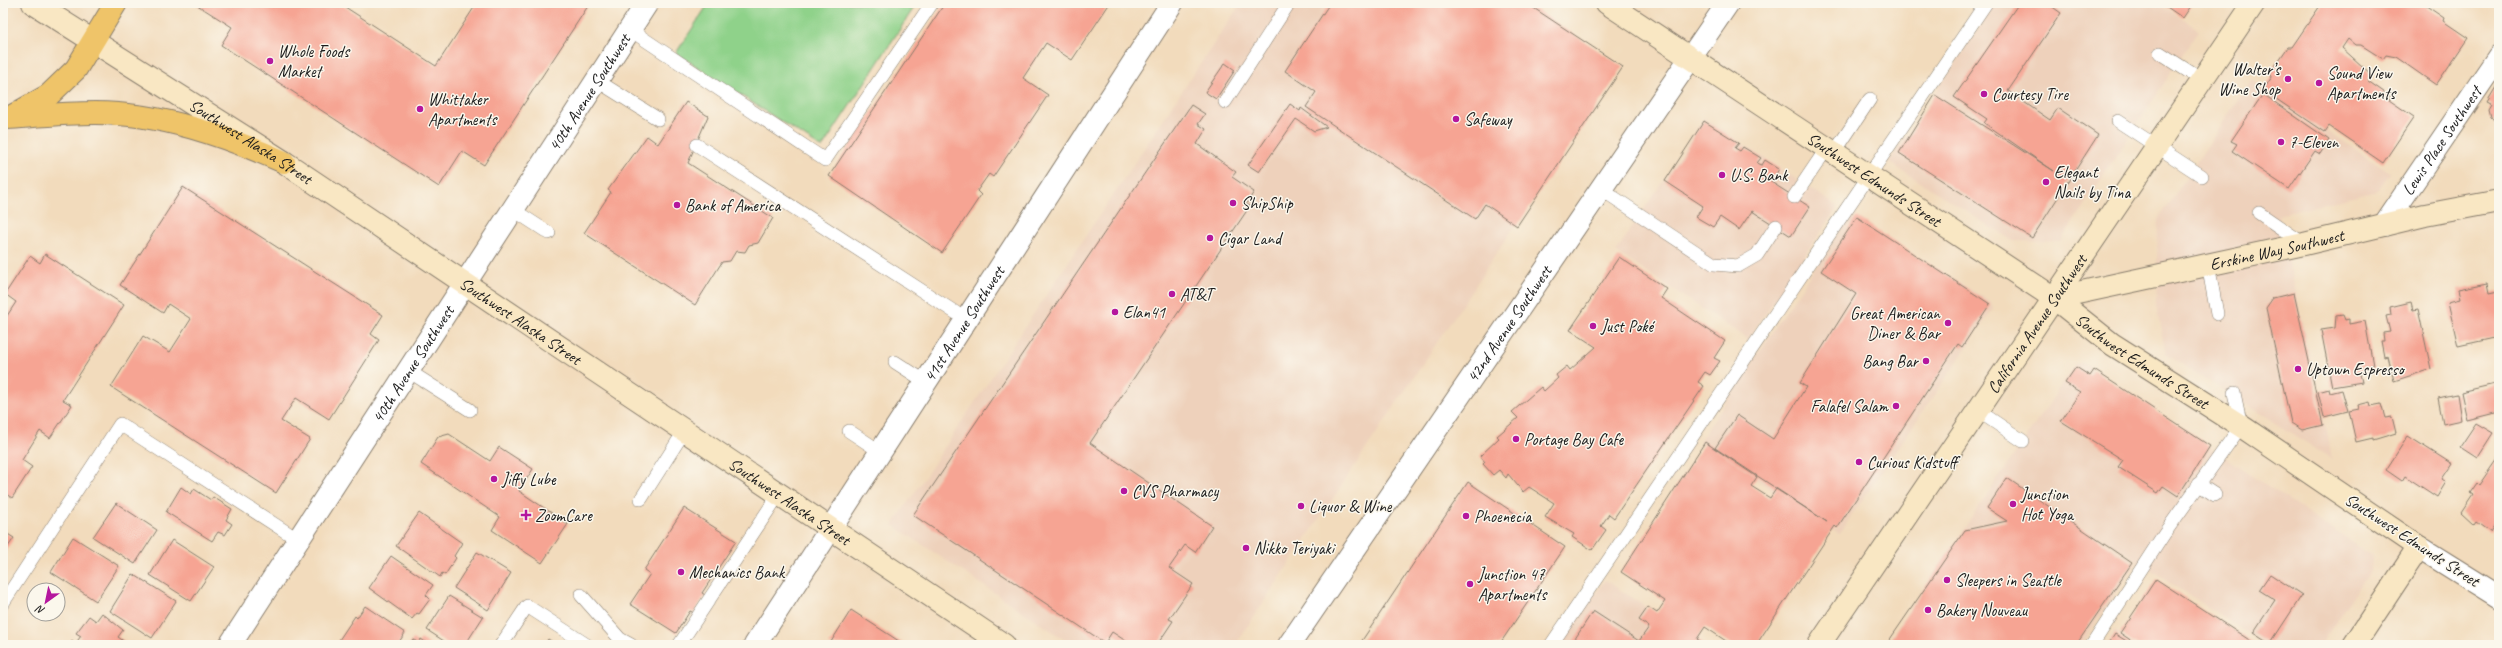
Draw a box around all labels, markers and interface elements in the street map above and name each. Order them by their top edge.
street label: 40th Avenue Southwest [543,28,636,155]
place label: Whole Foods Market [278,41,351,82]
marker: Whole Foods Market [265,56,275,66]
place label: Walter’s Wine Shop [2218,59,2282,100]
place label: Sound View Apartments [2327,63,2397,104]
marker: Walter’s Wine Shop [2283,74,2293,84]
marker: Sound View Apartments [2314,78,2324,88]
street label: Lewis Place Southwest [2397,80,2487,199]
place label: Courtesy Tire [1992,84,2069,105]
place label: Whittaker Apartments [428,89,498,130]
marker: Courtesy Tire [1979,89,1989,99]
street label: Southwest Alaska Street [185,94,318,190]
marker: Whittaker Apartments [415,104,425,114]
place label: Safeway [1464,109,1513,130]
marker: Safeway [1451,114,1461,124]
street label: Southwest Edmunds Street [1803,127,1947,232]
place label: 7-Eleven [2289,132,2340,153]
marker: 7-Eleven [2276,137,2286,147]
place label: Elegant Nails by Tina [2054,162,2131,203]
place label: U.S. Bank [1730,165,1789,186]
marker: U.S. Bank [1717,170,1727,180]
marker: Elegant Nails by Tina [2041,177,2051,187]
place label: ShipShip [1241,193,1294,214]
place label: Bank of America [685,195,782,216]
marker: ShipShip [1228,198,1238,208]
marker: Bank of America [672,200,682,210]
street label: Erskine Way Southwest [2208,224,2348,275]
place label: Cigar Land [1218,228,1283,249]
marker: Cigar Land [1205,233,1215,243]
street label: California Avenue Southwest [1982,248,2093,397]
street label: 41st Avenue Southwest [918,260,1010,386]
street label: 42nd Avenue Southwest [1461,260,1557,386]
street label: Southwest Alaska Street [456,272,587,370]
place label: AT&T [1180,284,1216,305]
marker: AT&T [1167,289,1177,299]
street label: 40th Avenue Southwest [367,299,460,427]
place label: Elan41 [1123,302,1167,323]
place label: Great American Diner & Bar [1850,303,1942,344]
marker: Elan41 [1110,307,1120,317]
street label: Southwest Edmunds Street [2071,309,2215,414]
place label: Just Poké [1600,316,1656,337]
marker: Great American Diner & Bar [1943,318,1953,328]
marker: Just Poké [1588,321,1598,331]
place label: Bang Bar [1862,351,1920,372]
marker: Bang Bar [1921,356,1931,366]
place label: Uptown Espresso [2306,359,2405,380]
marker: Uptown Espresso [2293,364,2303,374]
place label: Falafel Salam [1811,396,1890,417]
marker: Falafel Salam [1891,401,1901,411]
place label: Portage Bay Cafe [1524,429,1624,450]
marker: Portage Bay Cafe [1511,434,1521,444]
place label: Curious Kidstuff [1867,452,1961,473]
street label: Southwest Alaska Street [725,453,857,551]
marker: Curious Kidstuff [1854,457,1864,467]
place label: Jiffy Lube [501,469,557,490]
marker: Jiffy Lube [489,474,499,484]
place label: CVS Pharmacy [1132,481,1219,502]
place label: Junction Hot Yoga [2020,484,2075,525]
marker: CVS Pharmacy [1119,486,1129,496]
street label: Southwest Edmunds Street [2341,489,2485,593]
place label: Liquor & Wine [1309,496,1393,517]
marker: Junction Hot Yoga [2008,499,2018,509]
marker: Liquor & Wine [1296,501,1306,511]
place label: ZoomCare [535,505,593,526]
place label: Phoenecia [1474,506,1532,527]
marker: ZoomCare [520,509,532,521]
marker: Phoenecia [1461,511,1471,521]
place label: Nikko Teriyaki [1254,538,1337,559]
marker: Nikko Teriyaki [1241,543,1251,553]
place label: Mechanics Bank [689,562,786,583]
place label: Junction 47 Apartments [1477,564,1548,605]
marker: Mechanics Bank [676,567,686,577]
place label: Sleepers in Seattle [1955,570,2062,591]
marker: Sleepers in Seattle [1942,575,1952,585]
marker: Junction 47 Apartments [1465,579,1475,589]
north arrow [26,582,66,622]
place label: Bakery Nouveau [1936,600,2029,621]
text: N [32,601,47,618]
marker: Bakery Nouveau [1923,605,1933,615]

